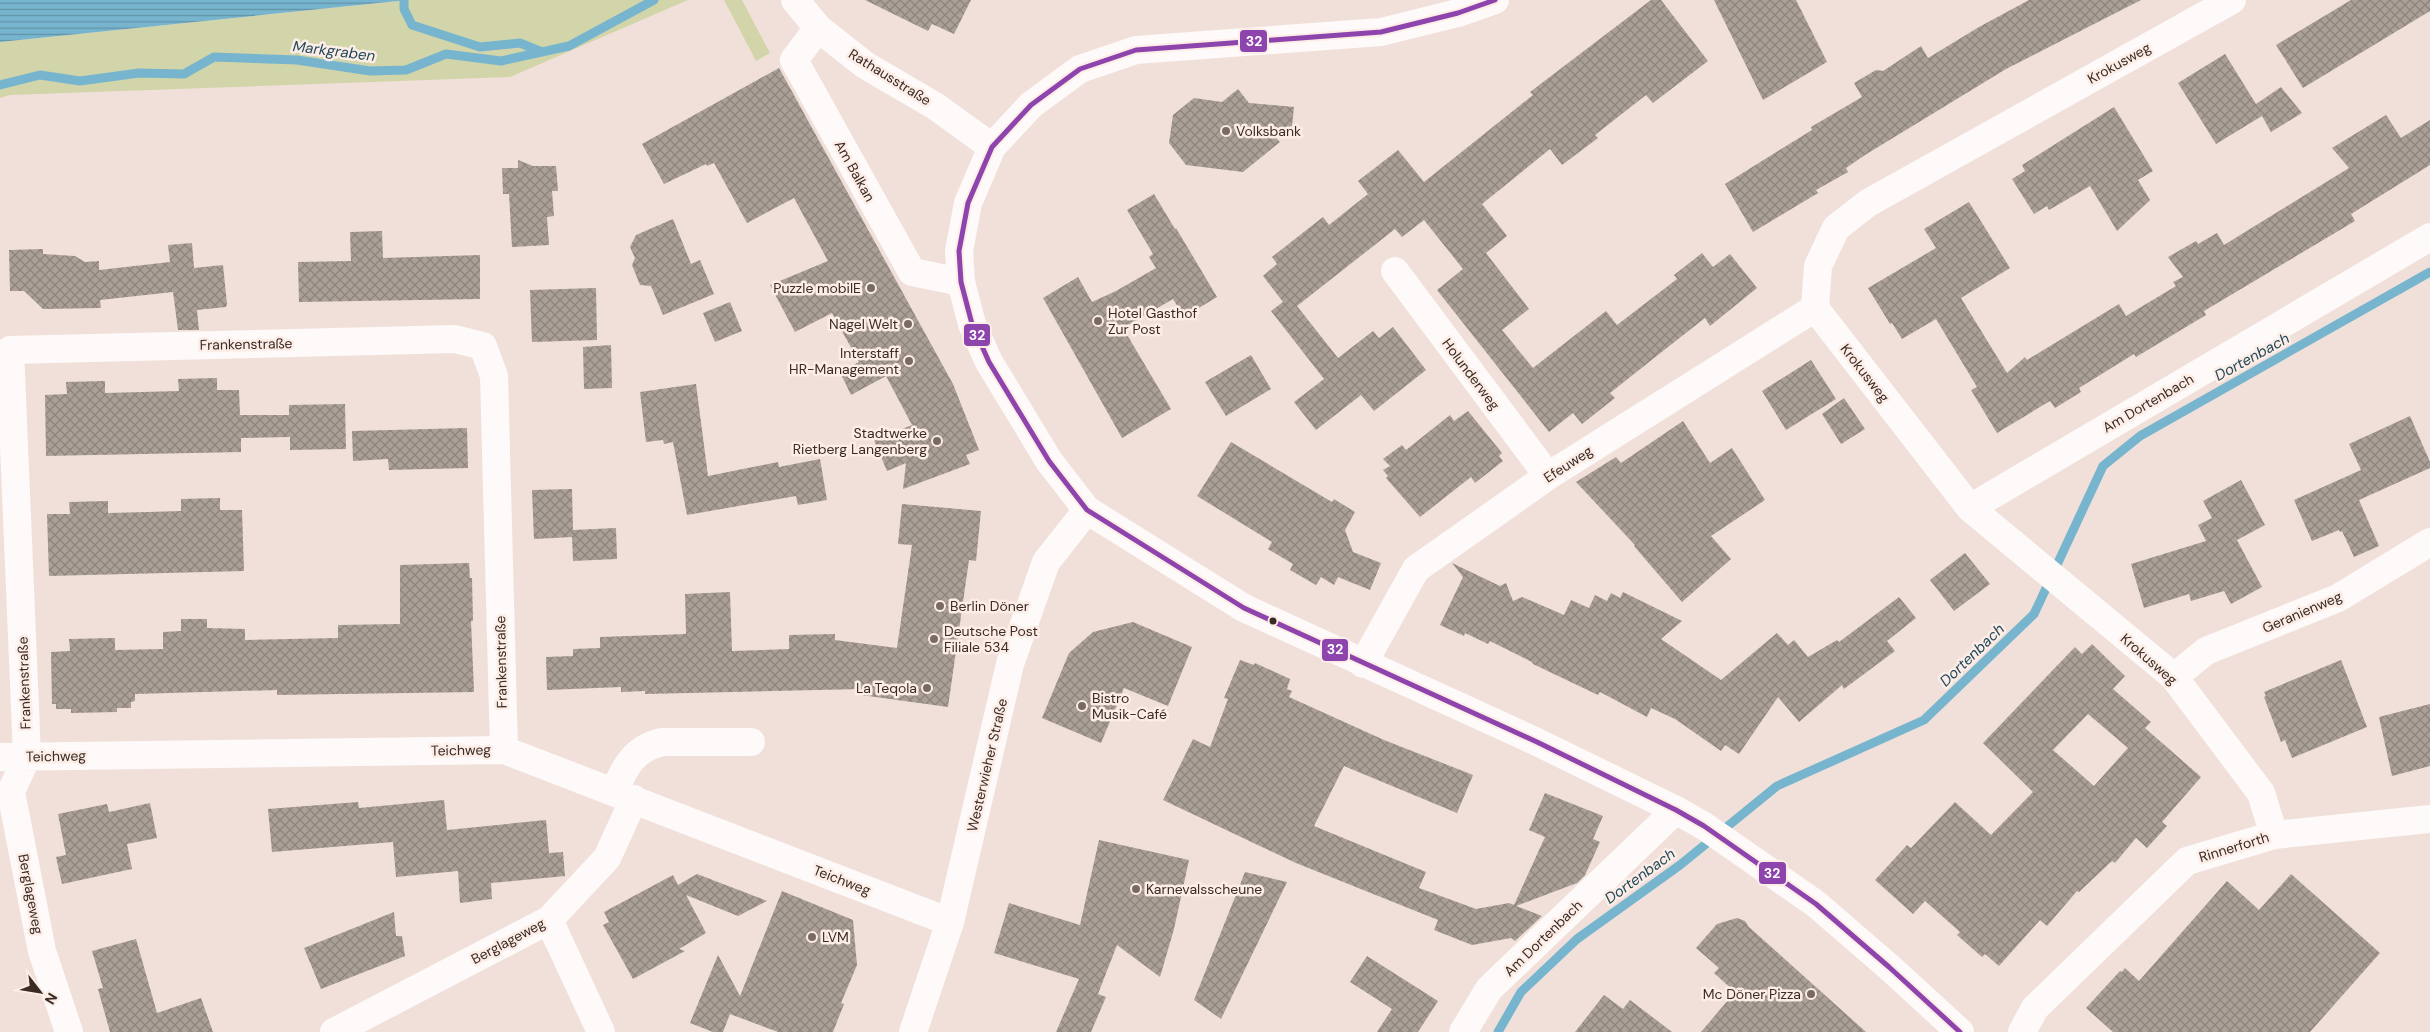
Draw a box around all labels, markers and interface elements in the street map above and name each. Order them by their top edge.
line badge: 32 [1239,29,1268,53]
text: 32 [1246,32,1262,50]
water label: Markgraben [292,36,377,66]
street label: Krokusweg [2084,38,2154,88]
street label: Rathausstraße [845,45,935,109]
place label: Volksbank [1236,122,1301,140]
marker: Volksbank [1220,125,1232,137]
street label: Am Balkan [831,137,879,205]
place label: Puzzle mobilE [773,279,861,297]
marker: Puzzle mobilE [865,282,877,294]
place label: Hotel Gasthof Zur Post [1108,304,1197,338]
place label: Nagel Welt [829,315,898,333]
marker: Hotel Gasthof Zur Post [1092,315,1104,327]
marker: Nagel Welt [902,318,914,330]
line badge: 32 [963,323,991,347]
text: 32 [969,326,985,344]
water label: Dortenbach [2211,328,2293,386]
street label: Frankenstraße [199,334,293,354]
street label: Holunderweg [1438,335,1504,414]
street label: Krokusweg [1837,340,1894,406]
place label: Interstaff HR-Management [789,344,899,378]
marker: Interstaff HR-Management [903,355,915,367]
street label: Am Dortenbach [2099,370,2197,436]
place label: Stadtwerke Rietberg Langenberg [793,424,927,458]
marker: Stadtwerke Rietberg Langenberg [931,435,943,447]
street label: Efeuweg [1540,442,1596,486]
street label: Geranienweg [2259,587,2345,637]
place label: Berlin Döner [950,597,1029,615]
marker: Berlin Döner [934,600,946,612]
street label: Frankenstraße [491,615,511,709]
unlabelled marker [1268,616,1278,626]
water label: Dortenbach [1935,619,2009,691]
place label: Deutsche Post Filiale 534 [944,622,1038,656]
street label: Krokusweg [2117,629,2181,689]
marker: Deutsche Post Filiale 534 [928,633,940,645]
street label: Frankenstraße [13,636,35,730]
line badge: 32 [1321,638,1349,662]
text: 32 [1327,640,1343,658]
place label: La Teqola [856,679,917,697]
marker: La Teqola [921,682,933,694]
place label: Bistro Musik-Café [1092,689,1167,723]
street label: Westerwieher Straße [963,697,1011,833]
marker: Bistro Musik-Café [1076,700,1088,712]
street label: Teichweg [431,740,491,760]
street label: Teichweg [26,746,86,766]
street label: Rinnerforth [2197,828,2271,866]
water label: Dortenbach [1601,843,1680,908]
street label: Berglageweg [14,852,48,936]
street label: Teichweg [811,861,873,899]
line badge: 32 [1758,861,1787,885]
text: 32 [1764,864,1780,882]
place label: Karnevalsscheune [1146,880,1262,898]
marker: Karnevalsscheune [1130,883,1142,895]
street label: Am Dortenbach [1500,896,1586,980]
street label: Berglageweg [468,914,548,968]
place label: LVM [822,928,849,946]
marker: LVM [806,931,818,943]
north arrow [15,967,65,1017]
place label: Mc Döner Pizza [1703,985,1801,1003]
marker: Mc Döner Pizza [1805,988,1817,1000]
text: N [41,990,61,1008]

